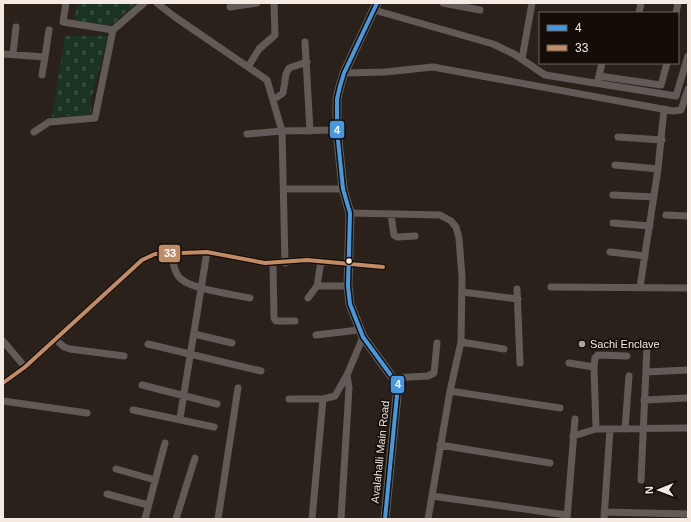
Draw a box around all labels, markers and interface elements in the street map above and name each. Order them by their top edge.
legend [539,12,679,64]
text: 4 [575,21,582,35]
text: 33 [575,41,589,55]
line badge: 4 [329,120,345,139]
text: 4 [334,124,341,136]
line badge: 33 [158,244,181,263]
text: 33 [164,247,176,259]
unlabelled marker [344,256,354,266]
place label: Sachi Enclave [590,338,660,350]
marker: Sachi Enclave [577,339,587,349]
line badge: 4 [390,375,405,394]
text: 4 [395,378,402,390]
street label: Avalahalli Main Road [369,400,391,504]
north arrow [639,470,679,510]
text: N [643,486,655,494]

